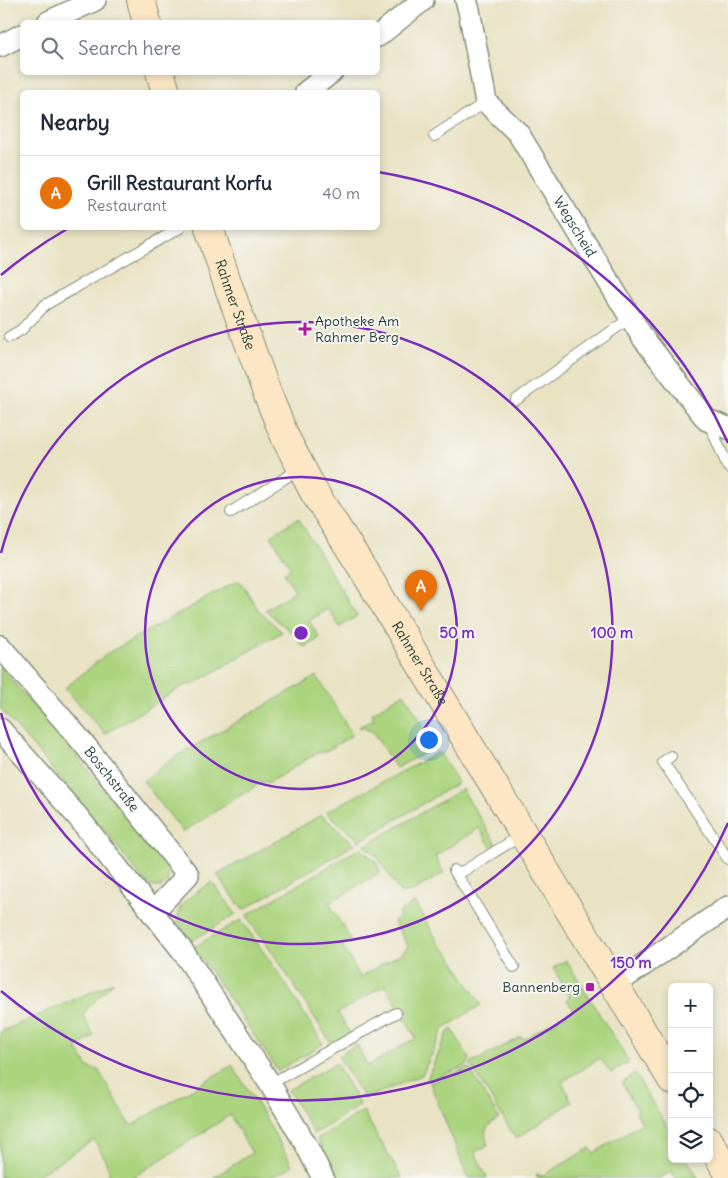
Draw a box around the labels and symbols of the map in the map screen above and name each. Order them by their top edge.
street label: Wegscheid [550,193,600,260]
street label: Rahmer Straße [211,257,260,352]
place label: Apotheke Am Rahmer Berg [315,312,399,346]
marker: Apotheke Am Rahmer Berg [299,323,311,335]
pin: A [405,570,437,611]
street label: Rahmer Straße [388,618,452,708]
text: 50 m [439,623,475,642]
text: 100 m [591,623,633,642]
centre of rings [292,624,310,642]
your location [416,727,442,753]
street label: Boschstraße [80,743,143,816]
text: 150 m [610,953,652,972]
place label: Bannenberg [502,978,580,996]
marker: Bannenberg [584,981,596,993]

